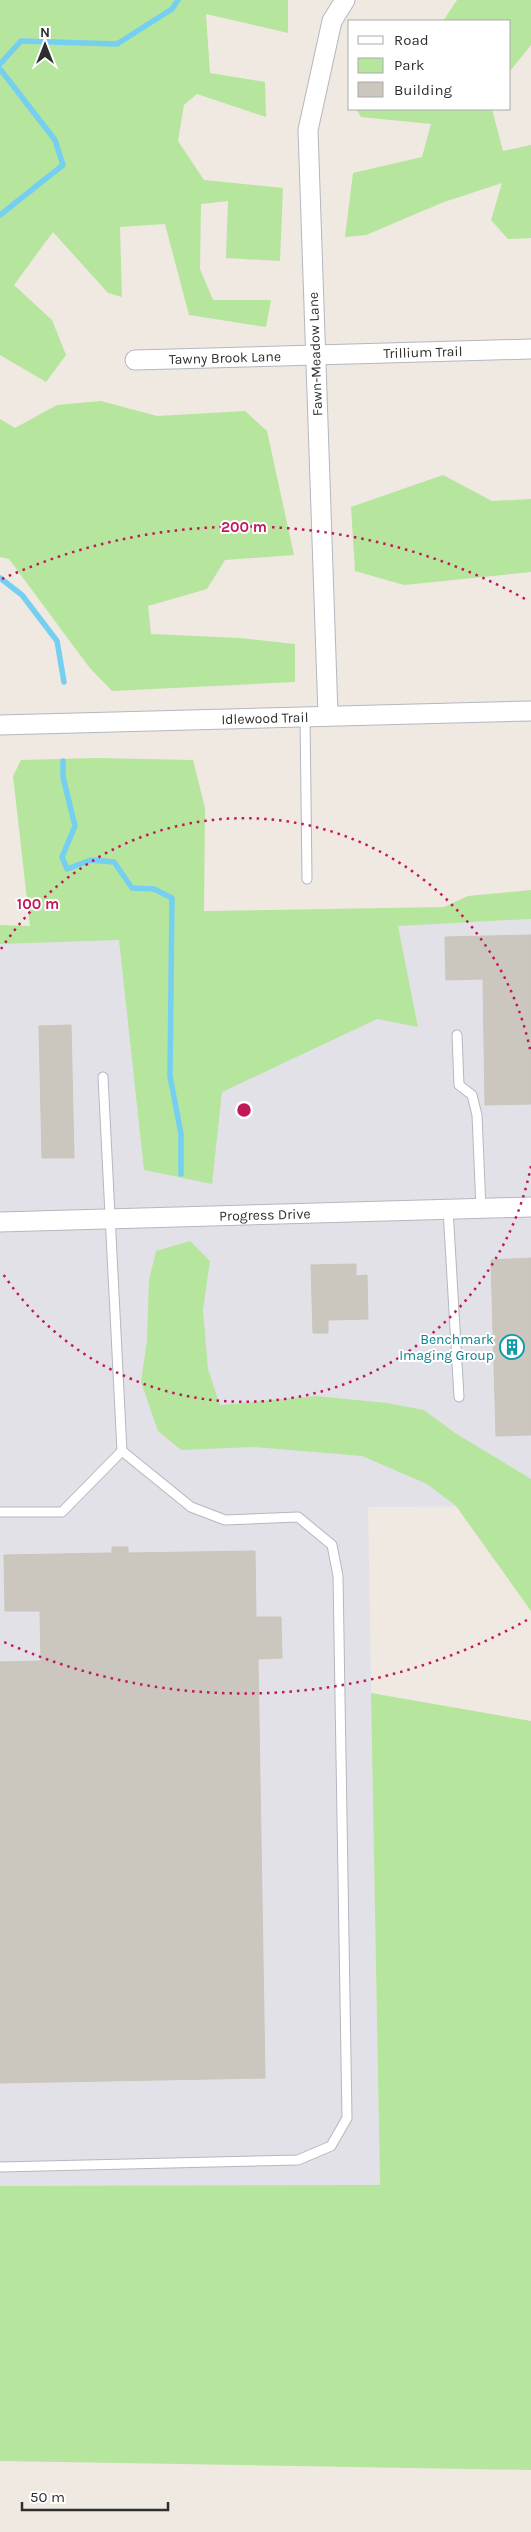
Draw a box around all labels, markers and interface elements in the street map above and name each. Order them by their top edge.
north arrow [20,20,70,70]
legend [348,20,511,110]
text: N [40,24,50,41]
text: Road [394,31,429,49]
text: Park [394,56,424,74]
text: Building [394,81,452,99]
street label: Fawn-Meadow Lane [305,292,326,416]
street label: Trillium Trail [383,343,463,362]
street label: Tawny Brook Lane [169,348,281,368]
text: 200 m [221,518,267,536]
street label: Idlewood Trail [221,709,309,728]
text: 100 m [17,895,59,913]
centre of rings [235,1101,253,1119]
street label: Progress Drive [219,1205,311,1225]
place label: Benchmark Imaging Group [399,1331,494,1364]
building icon: Benchmark Imaging Group [499,1334,525,1360]
scale bar [22,2480,169,2512]
text: 50 m [30,2488,65,2506]

